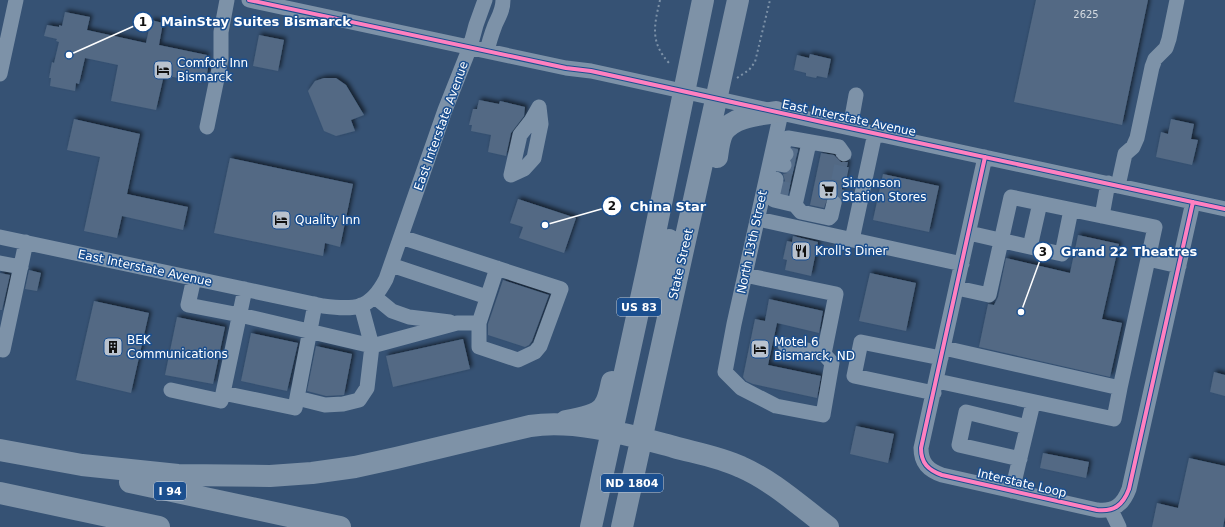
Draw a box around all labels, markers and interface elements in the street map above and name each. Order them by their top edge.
callout: MainStay Suites Bismarck [133,9,359,34]
house number: 2625 [1073,9,1099,20]
text: MainStay Suites Bismarck [161,14,351,29]
text: 1 [139,15,147,29]
place label: Comfort Inn Bismarck [177,56,248,84]
hotel icon: Comfort Inn Bismarck [152,59,174,81]
street label: East Interstate Avenue [411,59,471,193]
street label: East Interstate Avenue [781,97,917,139]
place label: Simonson Station Stores [842,176,926,204]
supermarket icon: Simonson Station Stores [817,179,839,201]
street label: North 13th Street [734,189,770,295]
callout: China Star [602,193,714,218]
text: 2 [608,199,616,213]
text: China Star [630,199,707,214]
hotel icon: Quality Inn [270,209,292,231]
place label: Quality Inn [295,213,360,227]
street label: State Street [666,227,696,301]
callout: Grand 22 Theatres [1033,239,1205,264]
restaurant icon: Kroll's Diner [790,240,812,262]
place label: Kroll's Diner [815,244,887,258]
text: Grand 22 Theatres [1061,244,1197,259]
text: 3 [1039,245,1047,259]
street label: East Interstate Avenue [77,247,213,289]
road number: US 83 [617,298,661,316]
place label: BEK Communications [127,333,228,361]
place label: Motel 6 Bismarck, ND [774,335,855,363]
building icon: BEK Communications [102,336,124,358]
hotel icon: Motel 6 Bismarck, ND [749,338,771,360]
street label: Interstate Loop [976,466,1068,500]
road number: ND 1804 [601,474,663,492]
road number: I 94 [154,482,186,500]

